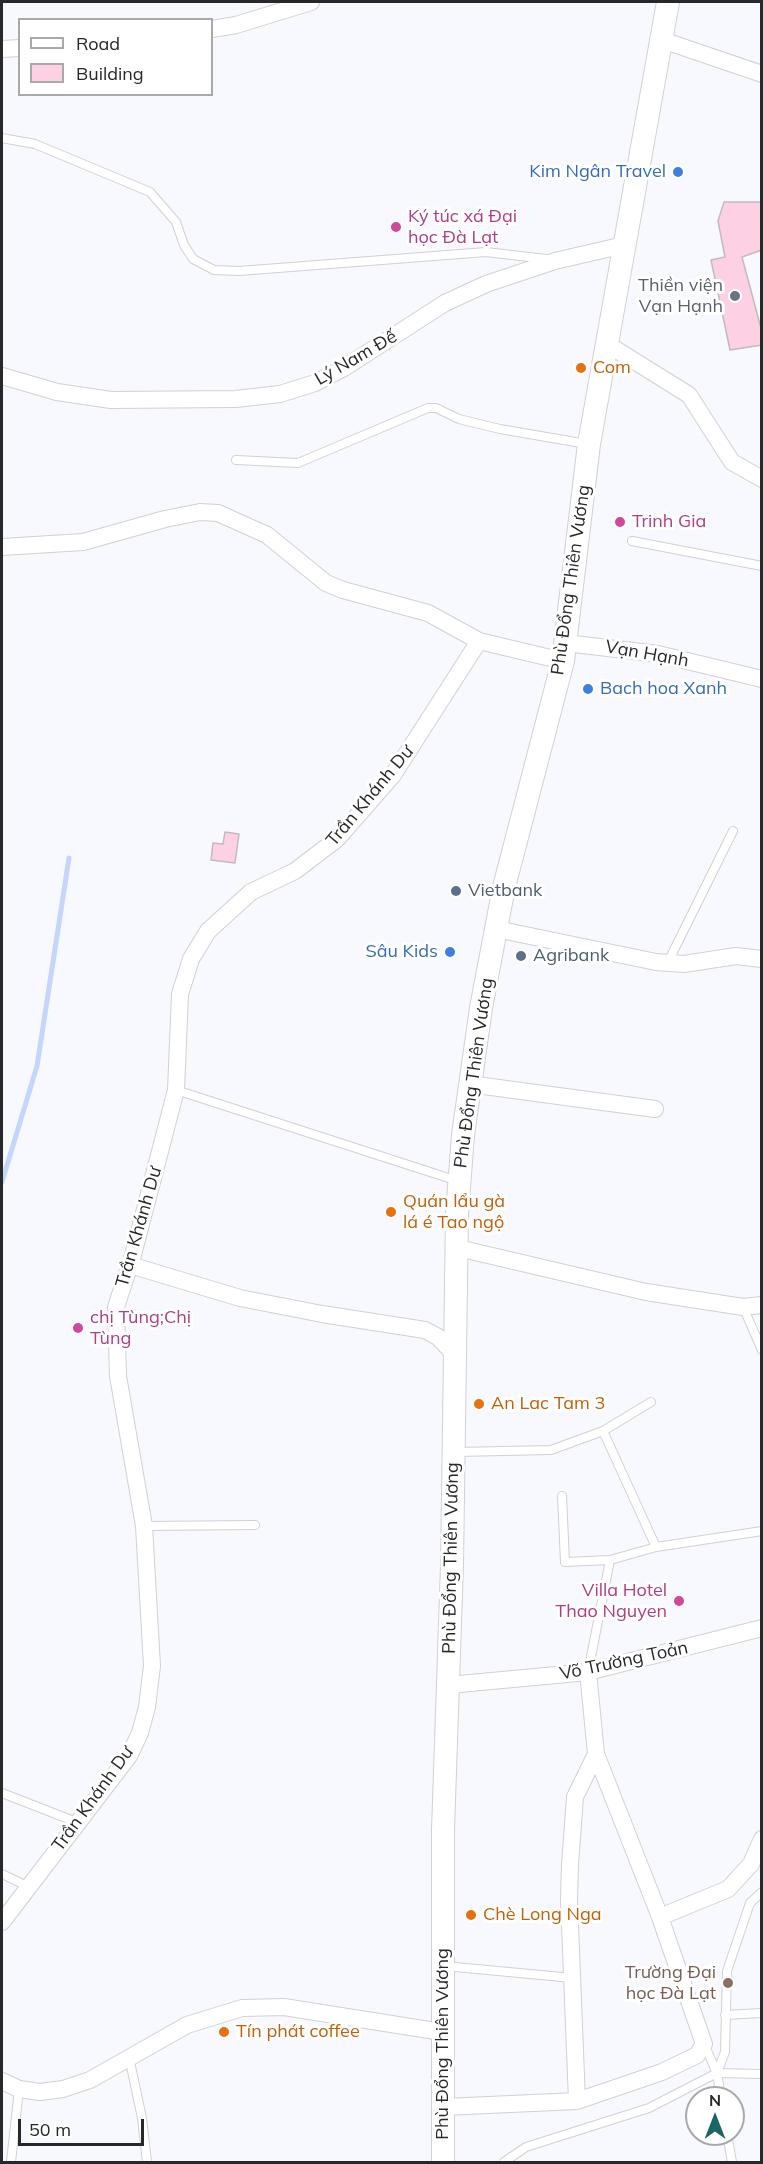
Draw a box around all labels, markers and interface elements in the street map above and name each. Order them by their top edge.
legend [18,18,213,96]
text: Road [76,32,120,55]
text: Building [76,62,144,85]
place label: Kim Ngân Travel [529,161,666,183]
marker: Kim Ngân Travel [671,165,685,179]
place label: Ký túc xá Đại học Đà Lạt [408,206,517,248]
marker: Ký túc xá Đại học Đà Lạt [389,220,403,234]
place label: Thiền viện Vạn Hạnh [638,275,723,318]
marker: Thiền viện Vạn Hạnh [728,289,742,303]
street label: Lý Nam Đế [311,326,401,390]
place label: Com [593,357,631,379]
marker: Com [574,361,588,375]
street label: Phù Đổng Thiên Vương [547,484,595,676]
place label: Trinh Gia [632,511,706,533]
marker: Trinh Gia [613,515,627,529]
street label: Vạn Hạnh [604,636,690,672]
place label: Bach hoa Xanh [600,678,727,700]
marker: Bach hoa Xanh [581,682,595,696]
street label: Trần Khánh Dư [322,741,418,851]
place label: Vietbank [468,880,542,902]
marker: Vietbank [449,884,463,898]
place label: Sâu Kids [365,941,438,963]
marker: Sâu Kids [443,945,457,959]
place label: Agribank [533,945,609,967]
marker: Agribank [514,949,528,963]
street label: Phù Đổng Thiên Vương [450,977,498,1169]
street label: Trần Khánh Dư [111,1164,167,1290]
place label: Quán lẩu gà lá é Tao ngộ [403,1191,505,1234]
marker: Quán lẩu gà lá é Tao ngộ [384,1205,398,1219]
place label: chị Tùng;Chị Tùng [90,1307,191,1350]
marker: chị Tùng;Chị Tùng [71,1321,85,1335]
place label: An Lac Tam 3 [491,1393,605,1415]
marker: An Lac Tam 3 [472,1397,486,1411]
street label: Phù Đổng Thiên Vương [439,1462,463,1654]
place label: Villa Hotel Thao Nguyen [555,1580,667,1622]
marker: Villa Hotel Thao Nguyen [672,1594,686,1608]
street label: Võ Trường Toản [558,1637,690,1685]
street label: Trần Khánh Dư [48,1742,138,1856]
place label: Chè Long Nga [483,1904,602,1926]
marker: Chè Long Nga [464,1908,478,1922]
street label: Phù Đổng Thiên Vương [432,1948,454,2140]
place label: Trường Đại học Đà Lạt [625,1962,716,2004]
marker: Trường Đại học Đà Lạt [721,1976,735,1990]
place label: Tín phát coffee [236,2021,360,2043]
marker: Tín phát coffee [217,2025,231,2039]
north arrow [685,2086,745,2146]
text: N [709,2090,721,2110]
scale bar [21,2107,147,2145]
text: 50 m [29,2118,71,2141]

